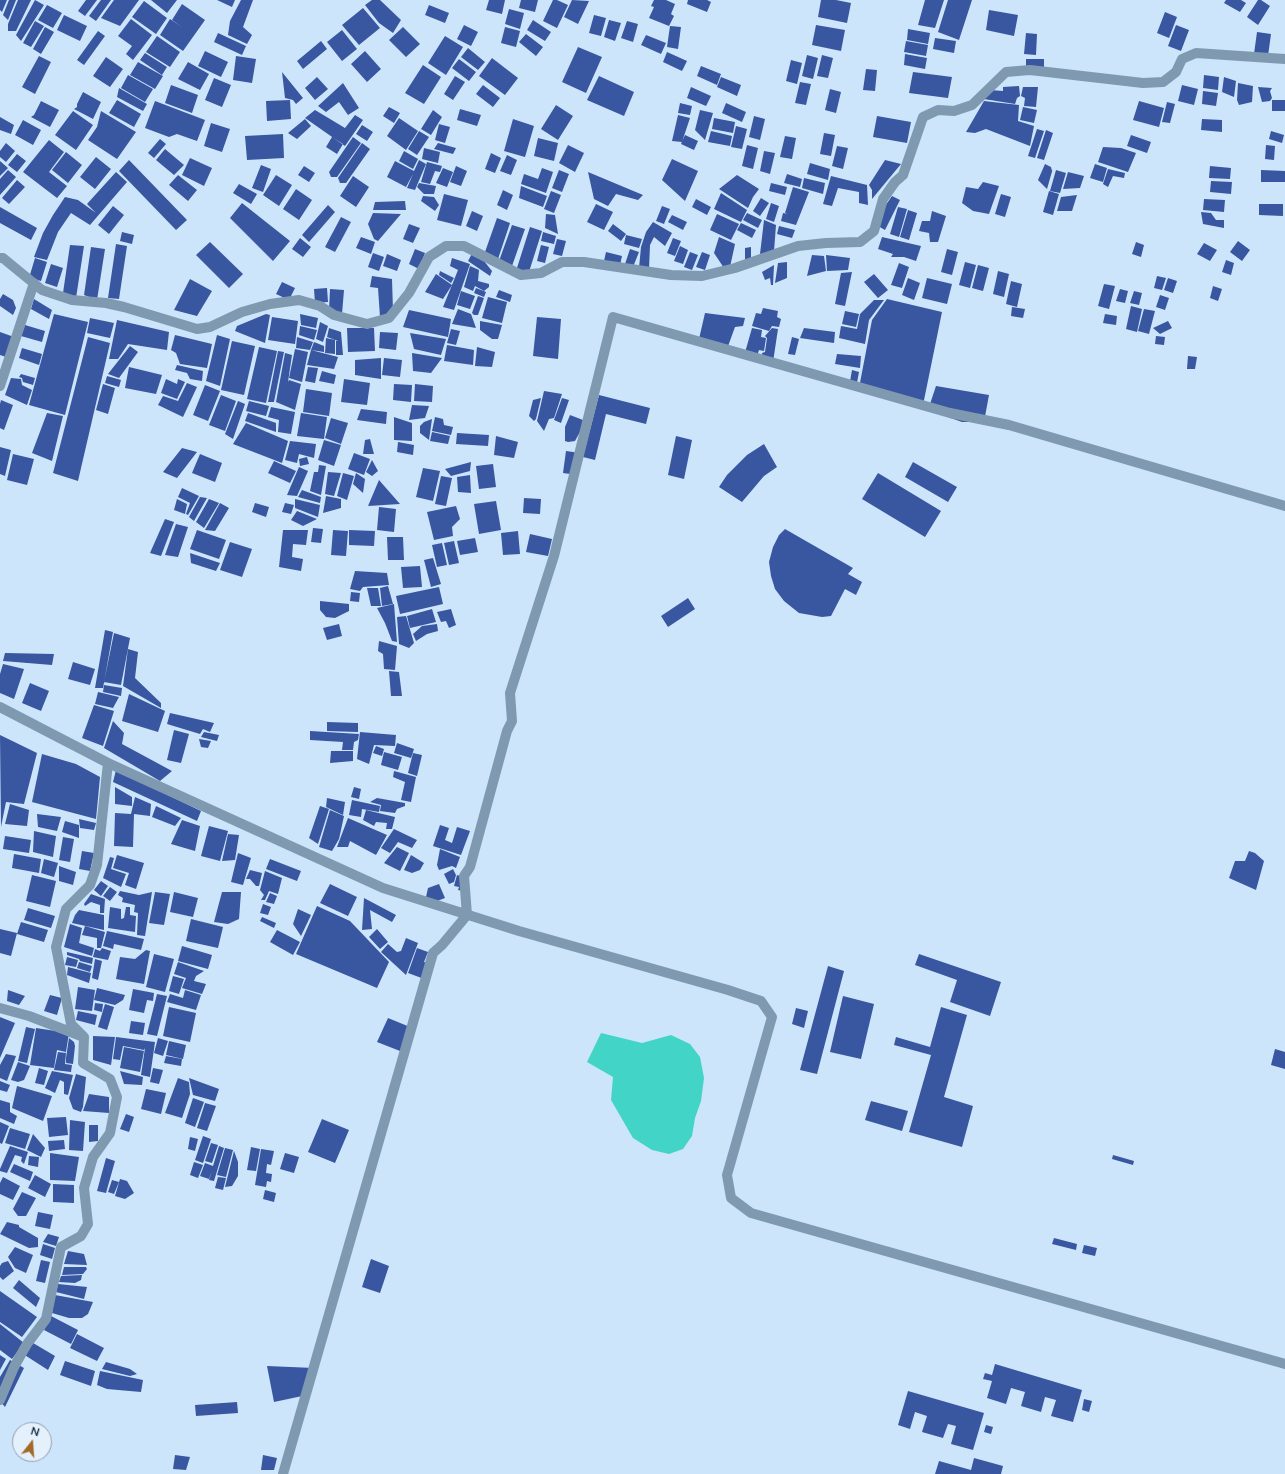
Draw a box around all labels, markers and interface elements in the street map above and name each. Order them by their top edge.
north arrow [12,1422,52,1462]
text: N [29,1424,41,1438]

